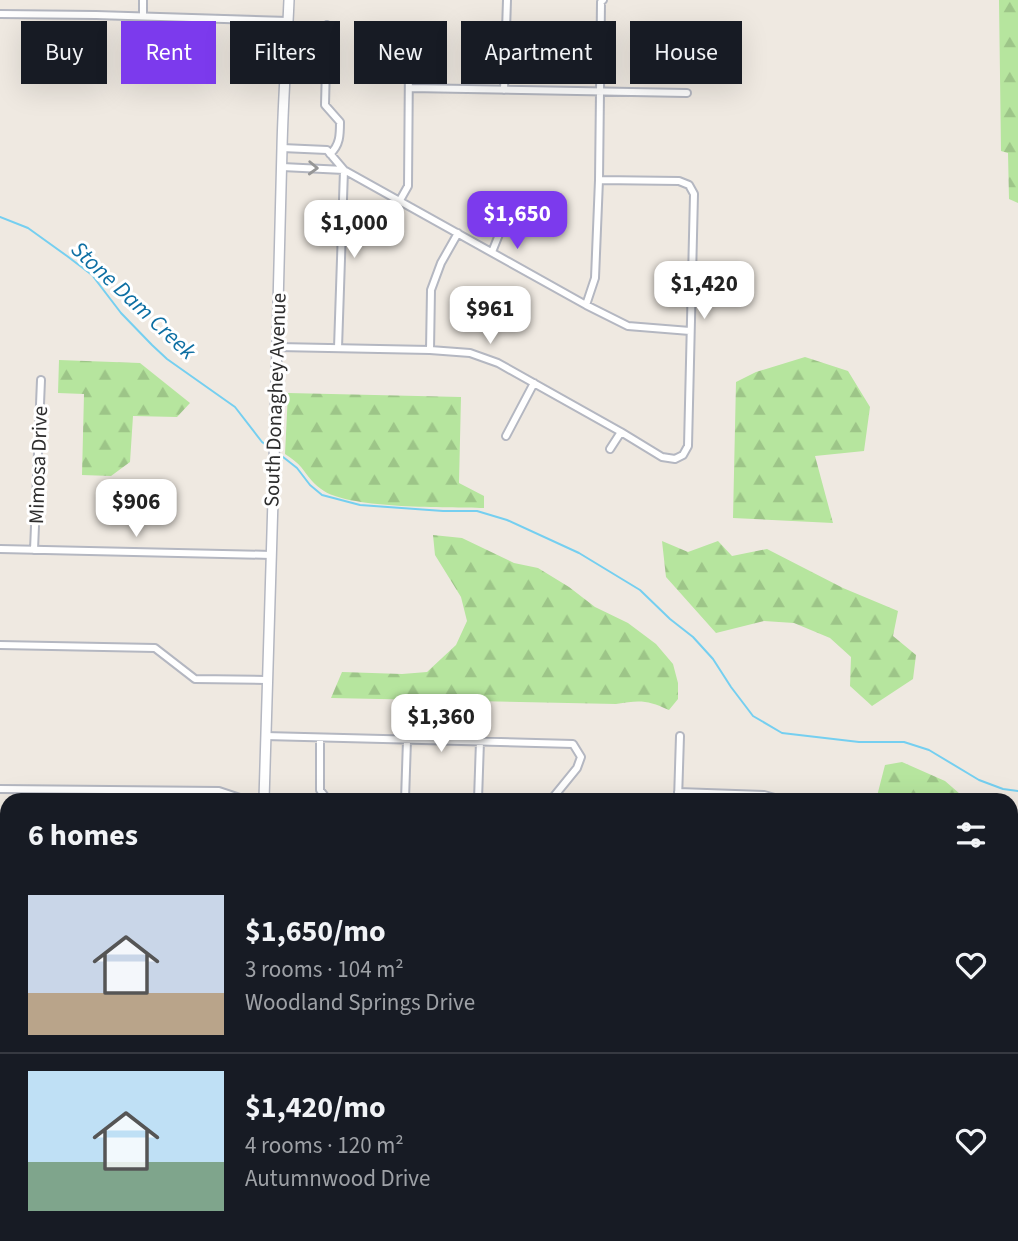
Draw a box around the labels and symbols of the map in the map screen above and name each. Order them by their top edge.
one-way arrow [308,160,319,176]
pin: $1,650 [460,191,574,251]
pin: $1,000 [297,201,411,260]
water label: Stone Dam Creek [64,234,204,368]
pin: $1,420 [647,262,761,321]
pin: $961 [449,286,531,346]
street label: South Donaghey Avenue [256,292,294,508]
street label: Mimosa Drive [21,405,55,525]
pin: $906 [95,480,177,539]
pin: $1,360 [384,694,498,754]

